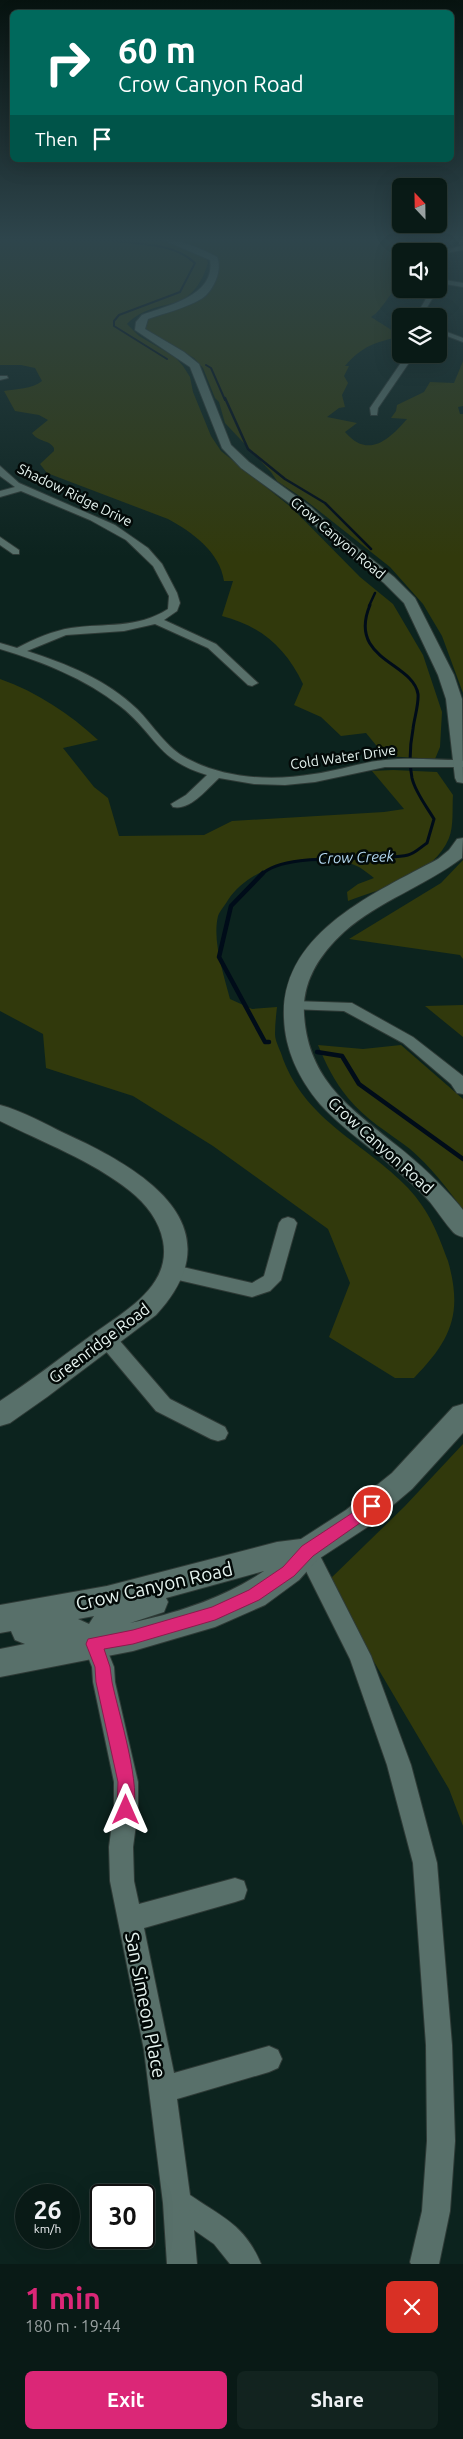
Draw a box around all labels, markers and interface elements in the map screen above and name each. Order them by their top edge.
icon: right [35,30,100,95]
text: 60 m [118,30,196,70]
text: Crow Canyon Road [118,71,304,96]
icon: arrive [88,125,116,153]
text: Then [35,128,78,150]
north arrow [392,178,448,232]
map controls [392,178,447,363]
button: sound [392,243,447,298]
button: layers [392,308,447,363]
street label: Shadow Ridge Drive [15,460,135,530]
street label: Crow Canyon Road [288,494,388,582]
street label: Cold Water Drive [289,742,397,772]
water label: Crow Creek [318,847,395,867]
street label: Crow Canyon Road [325,1093,437,1197]
street label: Greenridge Road [45,1299,153,1387]
pin [351,1485,393,1527]
icon: arrive [358,1492,386,1520]
street label: Crow Canyon Road [73,1557,235,1615]
position arrow [99,1783,151,1835]
street label: San Simeon Place [121,1930,171,2080]
speed limit sign: 30 [90,2184,155,2249]
text: 26 [33,2196,62,2224]
text: km/h [34,2222,61,2235]
text: 1 min [25,2281,101,2315]
button: close [386,2281,438,2333]
text: 180 m · 19:44 [25,2317,121,2335]
button: Exit [25,2371,227,2429]
button: Share [237,2371,438,2429]

